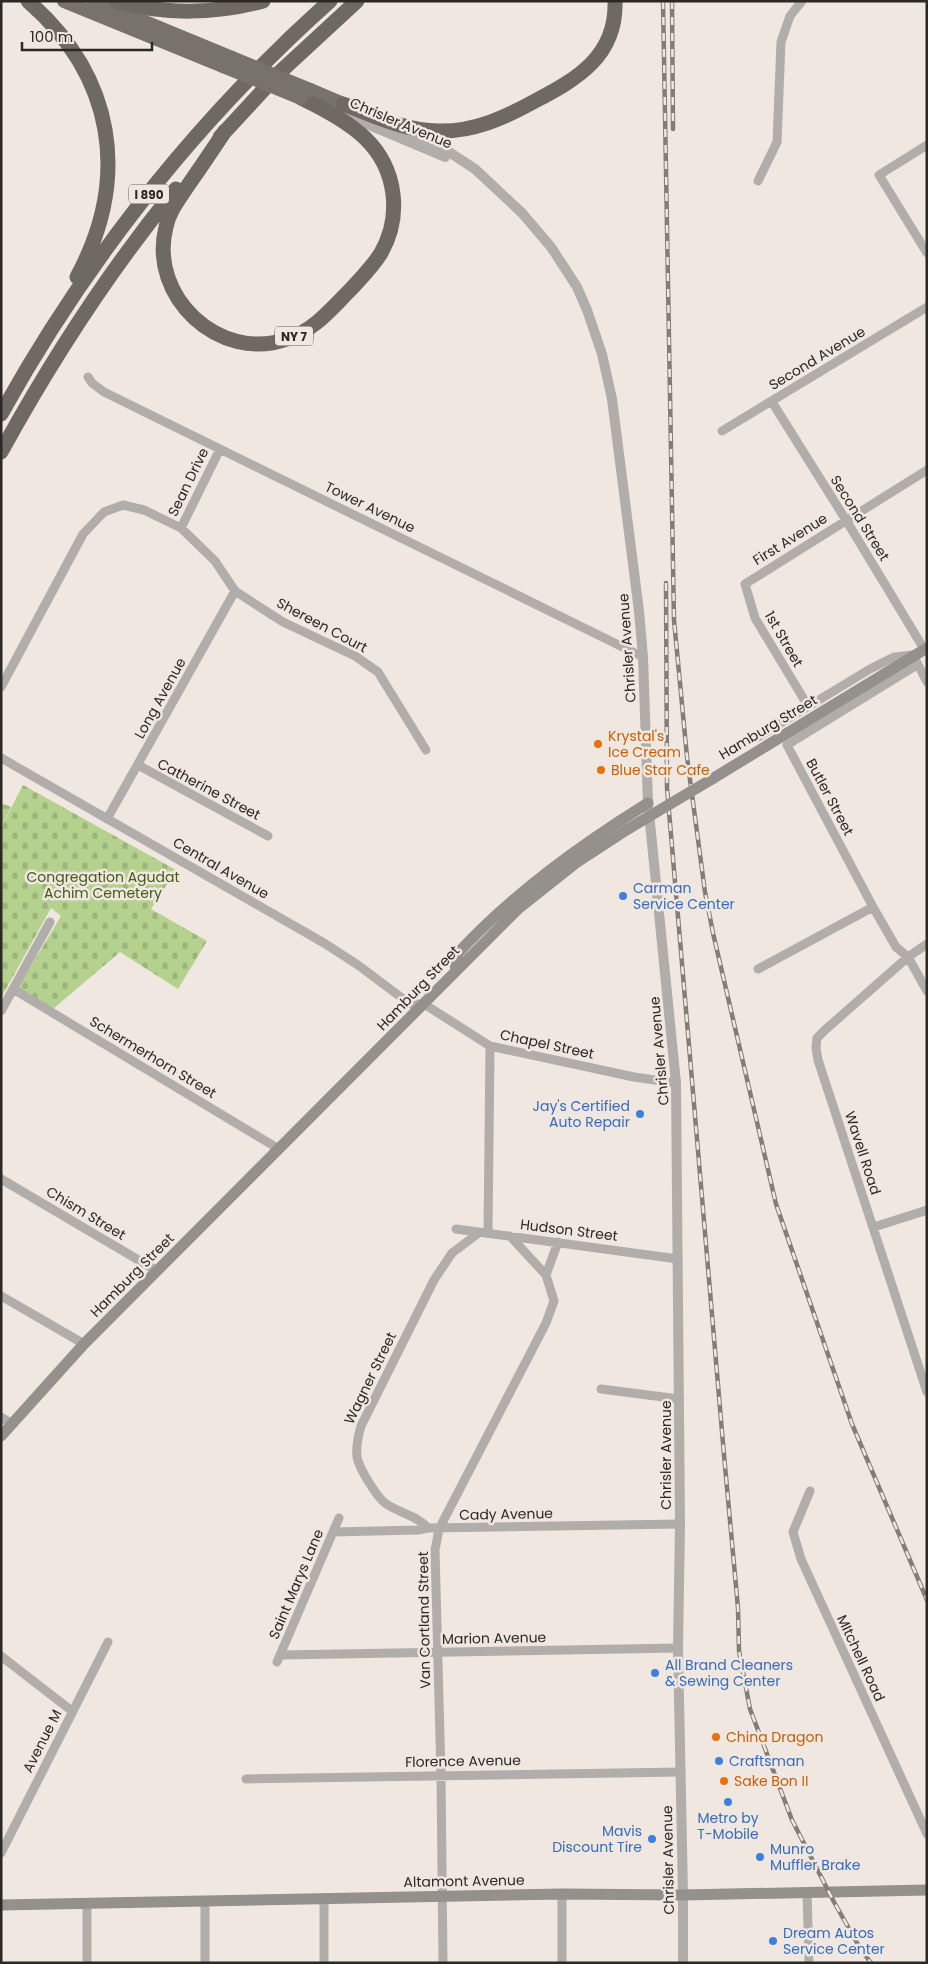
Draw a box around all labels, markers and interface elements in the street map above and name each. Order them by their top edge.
scale bar [22,20,152,52]
text: 100 m [30,26,73,47]
street label: Chrisler Avenue [347,92,456,154]
road number: I 890 [129,184,169,203]
street label: Second Avenue [765,321,869,395]
road number: NY 7 [275,326,313,346]
street label: Sean Drive [163,444,213,520]
street label: Second Street [826,471,894,565]
street label: Tower Avenue [321,476,419,538]
street label: First Avenue [749,508,831,570]
street label: Chrisler Avenue [613,592,641,703]
street label: Shereen Court [273,593,371,657]
street label: 1st Street [760,607,808,671]
street label: Long Avenue [129,654,191,742]
street label: Hamburg Street [715,690,821,764]
place label: Krystal's Ice Cream [608,726,681,762]
marker: Krystal's Ice Cream [592,738,604,750]
street label: Catherine Street [154,753,264,825]
street label: Butler Street [801,755,859,839]
place label: Blue Star Cafe [611,760,710,780]
marker: Blue Star Cafe [595,764,607,776]
street label: Central Avenue [169,832,273,904]
park label: Congregation Agudat Achim Cemetery [26,867,180,903]
place label: Carman Service Center [633,878,735,914]
marker: Carman Service Center [617,890,629,902]
street label: Hamburg Street [372,941,464,1035]
street label: Chrisler Avenue [644,995,674,1106]
street label: Schermerhorn Street [86,1011,220,1103]
street label: Chapel Street [498,1024,596,1064]
place label: Jay's Certified Auto Repair [533,1096,630,1132]
marker: Jay's Certified Auto Repair [634,1108,646,1120]
street label: Wavell Road [840,1109,886,1197]
street label: Chism Street [42,1181,130,1245]
street label: Hudson Street [519,1214,619,1246]
street label: Hamburg Street [86,1229,178,1321]
street label: Wagner Street [339,1329,401,1427]
street label: Chrisler Avenue [656,1400,676,1510]
street label: Cady Avenue [459,1503,553,1525]
street label: Saint Marys Lane [264,1526,328,1642]
street label: Van Cortland Street [413,1551,435,1689]
street label: MItchell Road [832,1611,890,1705]
street label: Marion Avenue [442,1627,547,1649]
place label: All Brand Cleaners & Sewing Center [665,1655,793,1691]
marker: All Brand Cleaners & Sewing Center [649,1667,661,1679]
street label: Avenue M [18,1706,66,1776]
place label: China Dragon [726,1727,823,1747]
marker: China Dragon [710,1731,722,1743]
street label: Florence Avenue [405,1750,521,1772]
place label: Craftsman [729,1751,804,1771]
marker: Craftsman [713,1755,725,1767]
place label: Sake Bon II [734,1771,808,1791]
marker: Sake Bon II [718,1775,730,1787]
marker: Metro by T-Mobile [722,1796,734,1808]
street label: Chrisler Avenue [657,1805,679,1915]
place label: Metro by T-Mobile [697,1808,759,1844]
place label: Mavis Discount Tire [552,1821,642,1857]
marker: Mavis Discount Tire [646,1833,658,1845]
place label: Munro Muffler Brake [770,1839,861,1875]
marker: Munro Muffler Brake [754,1851,766,1863]
street label: Altamont Avenue [403,1870,525,1892]
place label: Dream Autos Service Center [783,1923,885,1959]
marker: Dream Autos Service Center [767,1935,779,1947]

